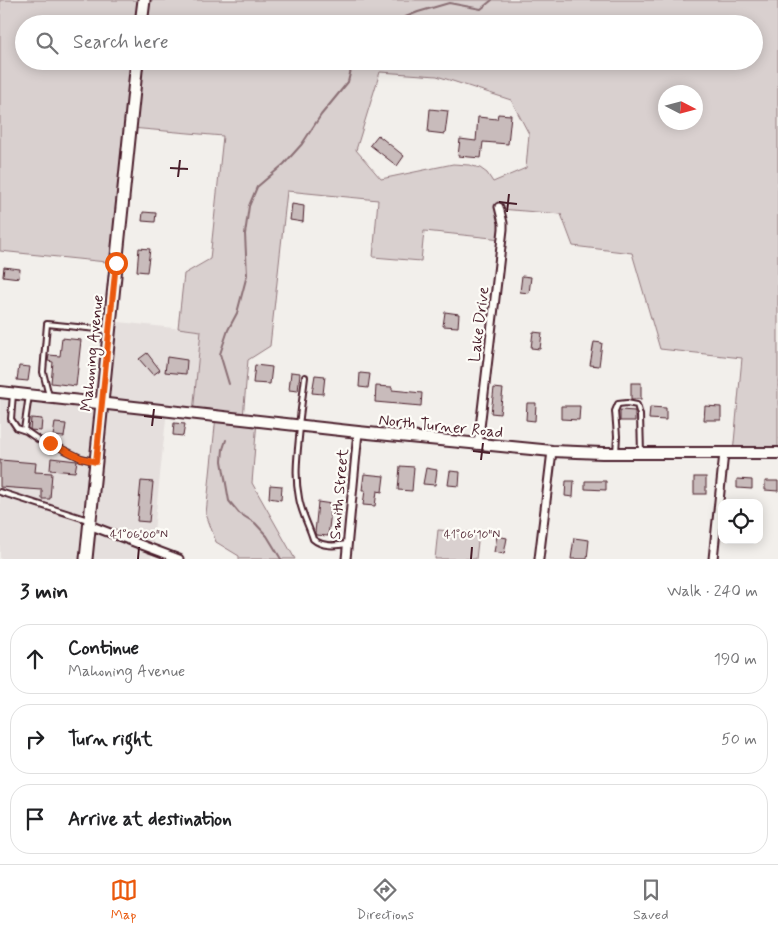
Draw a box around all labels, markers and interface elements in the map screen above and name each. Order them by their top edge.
search box [15,15,763,70]
icon: search [33,29,61,57]
text: Search here [73,30,169,55]
north arrow [658,85,703,130]
route start [105,252,128,275]
street label: Lake Drive [464,285,495,363]
street label: Mahoning Avenue [76,294,110,413]
street label: North Turner Road [378,410,504,443]
route end [39,432,62,455]
street label: Smith Street [325,447,354,541]
map controls [718,499,763,544]
button: locate [718,499,763,544]
text: 41°06'00"N [110,527,168,543]
text: 41°06'10"N [444,527,500,543]
text: 3 min [20,578,68,606]
text: Walk · 240 m [667,581,758,602]
text: Continue [68,636,139,661]
icon: ahead [21,645,49,673]
text: 190 m [714,649,757,670]
text: Mahoning Avenue [68,661,185,682]
icon: right [21,725,49,753]
text: Turn right [68,727,152,752]
text: 50 m [721,729,757,750]
icon: arrive [21,805,49,833]
text: Arrive at destination [68,807,232,832]
tab: Map [110,876,138,924]
tab: Directions [357,876,414,924]
tab: Saved [633,876,668,924]

